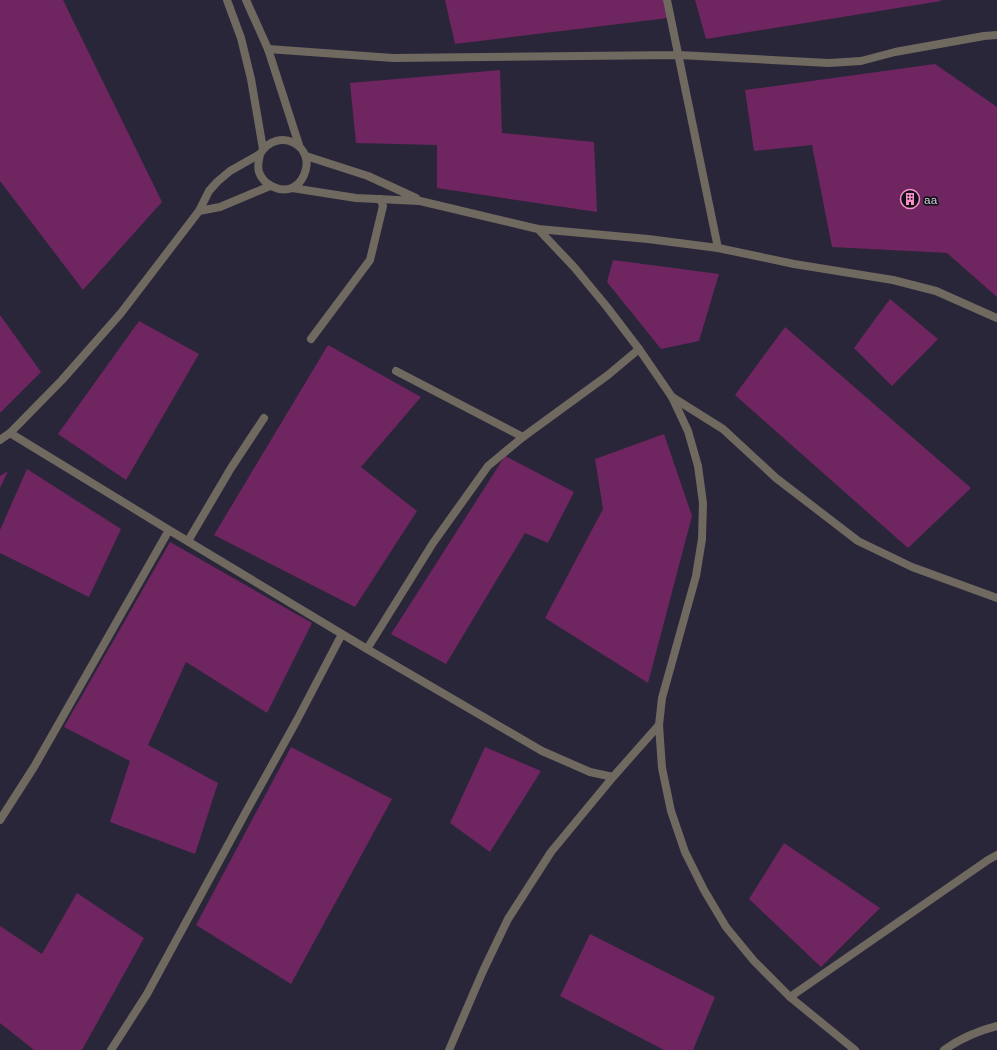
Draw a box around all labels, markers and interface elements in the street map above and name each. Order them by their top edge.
building icon: aa [899,188,921,210]
place label: aa [924,191,938,208]

